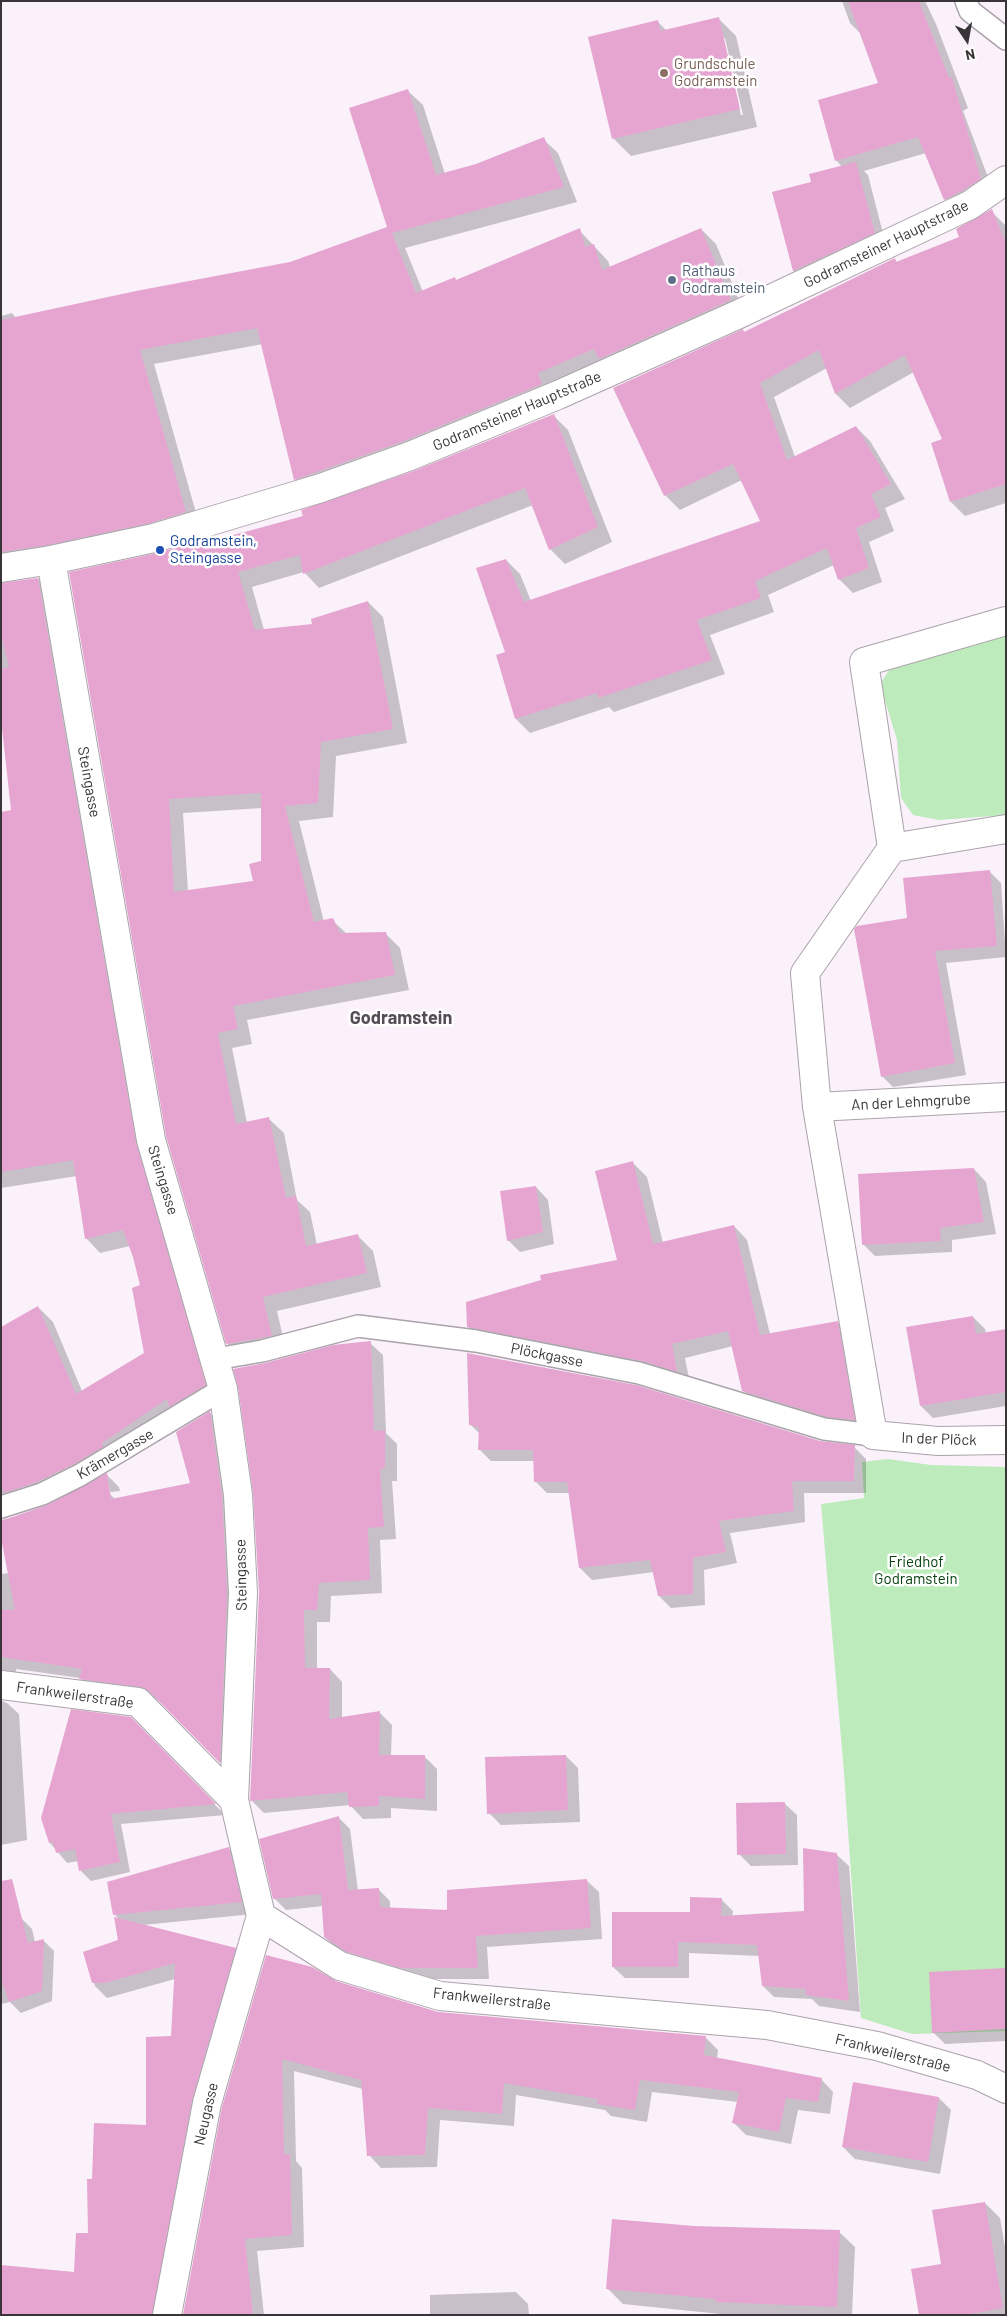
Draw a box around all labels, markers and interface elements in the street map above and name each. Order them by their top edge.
north arrow [942,15,992,65]
text: N [964,46,977,64]
place label: Grundschule Godramstein [674,55,757,90]
marker: Grundschule Godramstein [658,67,670,79]
street label: Godramsteiner Hauptstraße [801,196,971,292]
place label: Rathaus Godramstein [682,262,765,297]
marker: Rathaus Godramstein [666,274,678,286]
street label: Godramsteiner Hauptstraße [430,367,604,455]
place label: Godramstein, Steingasse [170,532,257,567]
marker: Godramstein, Steingasse [154,544,166,556]
street label: Steingasse [74,745,104,819]
district label: Godramstein [350,1007,452,1029]
street label: An der Lehmgrube [851,1090,971,1114]
street label: Steingasse [144,1143,182,1217]
street label: Plöckgasse [509,1339,585,1371]
street label: Krämergasse [73,1425,157,1483]
street label: In der Plöck [901,1429,977,1449]
street label: Steingasse [231,1539,251,1611]
park label: Friedhof Godramstein [874,1553,958,1588]
street label: Frankweilerstraße [15,1678,135,1712]
street label: Frankweilerstraße [432,1984,552,2014]
street label: Frankweilerstraße [833,2030,953,2076]
street label: Neugasse [190,2081,222,2147]

